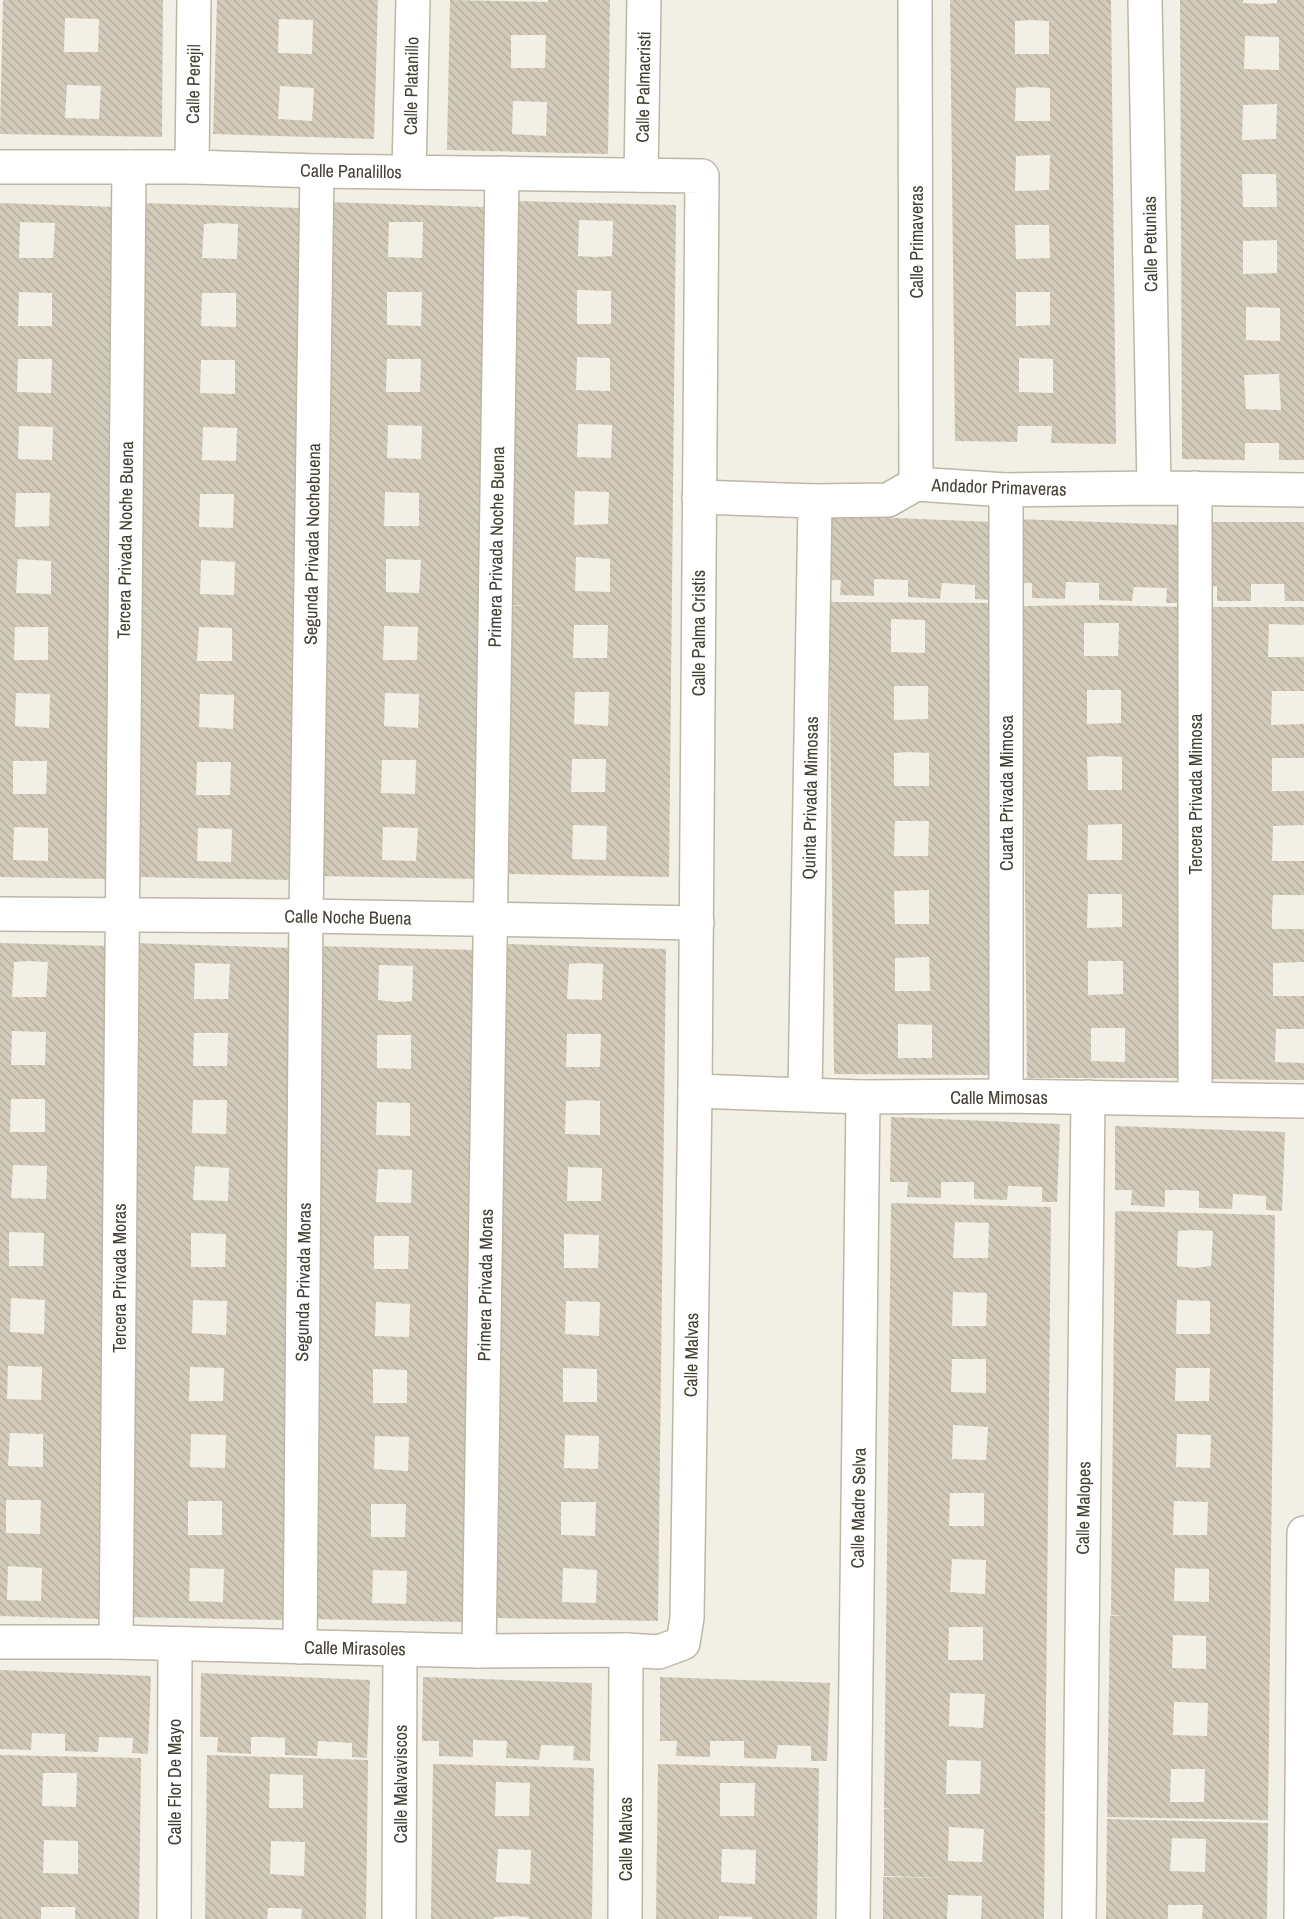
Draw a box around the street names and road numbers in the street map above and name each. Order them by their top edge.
street label: Calle Palmacristi [630,31,656,143]
street label: Calle Platanillo [398,37,424,135]
street label: Calle Perejil [180,44,206,124]
street label: Calle Panalillos [300,158,402,184]
street label: Calle Primaveras [904,185,929,299]
street label: Calle Petunias [1137,196,1163,292]
street label: Tercera Privada Noche Buena [111,441,139,639]
street label: Segunda Privada Nochebuena [298,443,326,645]
street label: Primera Privada Noche Buena [482,446,510,648]
street label: Andador Primaveras [930,472,1067,502]
street label: Calle Palma Cristis [686,570,711,696]
street label: Tercera Privada Mimosa [1183,714,1208,874]
street label: Cuarta Privada Mimosa [994,715,1019,871]
street label: Quinta Privada Mimosas [796,716,824,880]
street label: Calle Noche Buena [284,903,412,931]
street label: Calle Mimosas [950,1085,1048,1110]
street label: Segunda Privada Moras [289,1202,317,1362]
street label: Tercera Privada Moras [107,1203,132,1353]
street label: Primera Privada Moras [471,1209,499,1361]
street label: Calle Malvas [678,1313,704,1397]
street label: Calle Madre Selva [844,1447,872,1569]
street label: Calle Malopes [1070,1461,1096,1555]
street label: Calle Mirasoles [304,1635,406,1661]
street label: Calle Flor De Mayo [162,1719,187,1845]
street label: Calle Malvaviscos [388,1725,413,1843]
street label: Calle Malvas [613,1797,638,1881]

